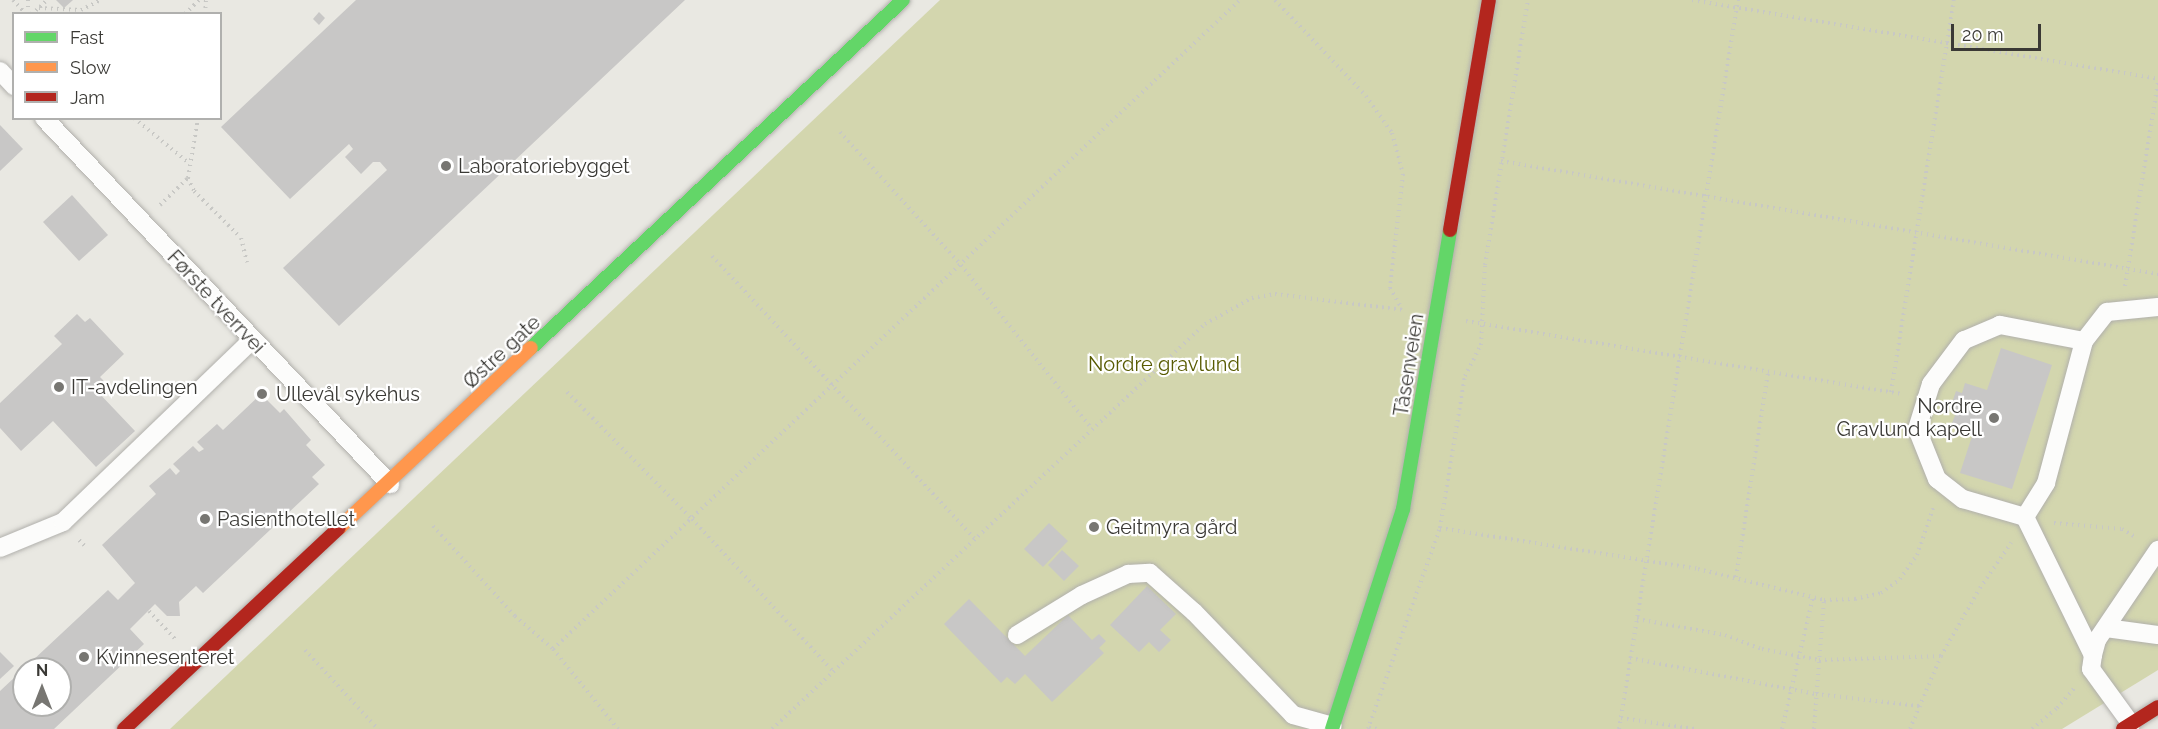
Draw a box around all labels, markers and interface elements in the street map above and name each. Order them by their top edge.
legend [12,12,222,120]
scale bar [1954,12,2044,50]
text: 20 m [1962,24,2004,45]
text: Fast [70,27,104,48]
text: Slow [70,57,111,78]
text: Jam [70,87,105,108]
place label: Laboratoriebygget [458,154,630,178]
marker: Laboratoriebygget [439,159,453,173]
street label: Første tverrvei [162,245,270,359]
street label: Østre gate [459,310,545,394]
street label: Tåsenveien [1389,312,1429,418]
park label: Nordre gravlund [1088,352,1240,376]
place label: IT-avdelingen [71,375,198,399]
marker: IT-avdelingen [52,380,66,394]
place label: Ullevål sykehus [276,382,420,406]
marker: Ullevål sykehus [253,385,271,403]
place label: Nordre Gravlund kapell [1837,394,1982,441]
marker: Nordre Gravlund kapell [1987,411,2001,425]
place label: Pasienthotellet [217,507,355,531]
marker: Pasienthotellet [198,512,212,526]
place label: Geitmyra gård [1106,515,1238,539]
marker: Geitmyra gård [1087,520,1101,534]
place label: Kvinnesenteret [96,645,234,669]
marker: Kvinnesenteret [77,650,91,664]
north arrow [12,657,72,717]
text: N [36,661,48,680]

